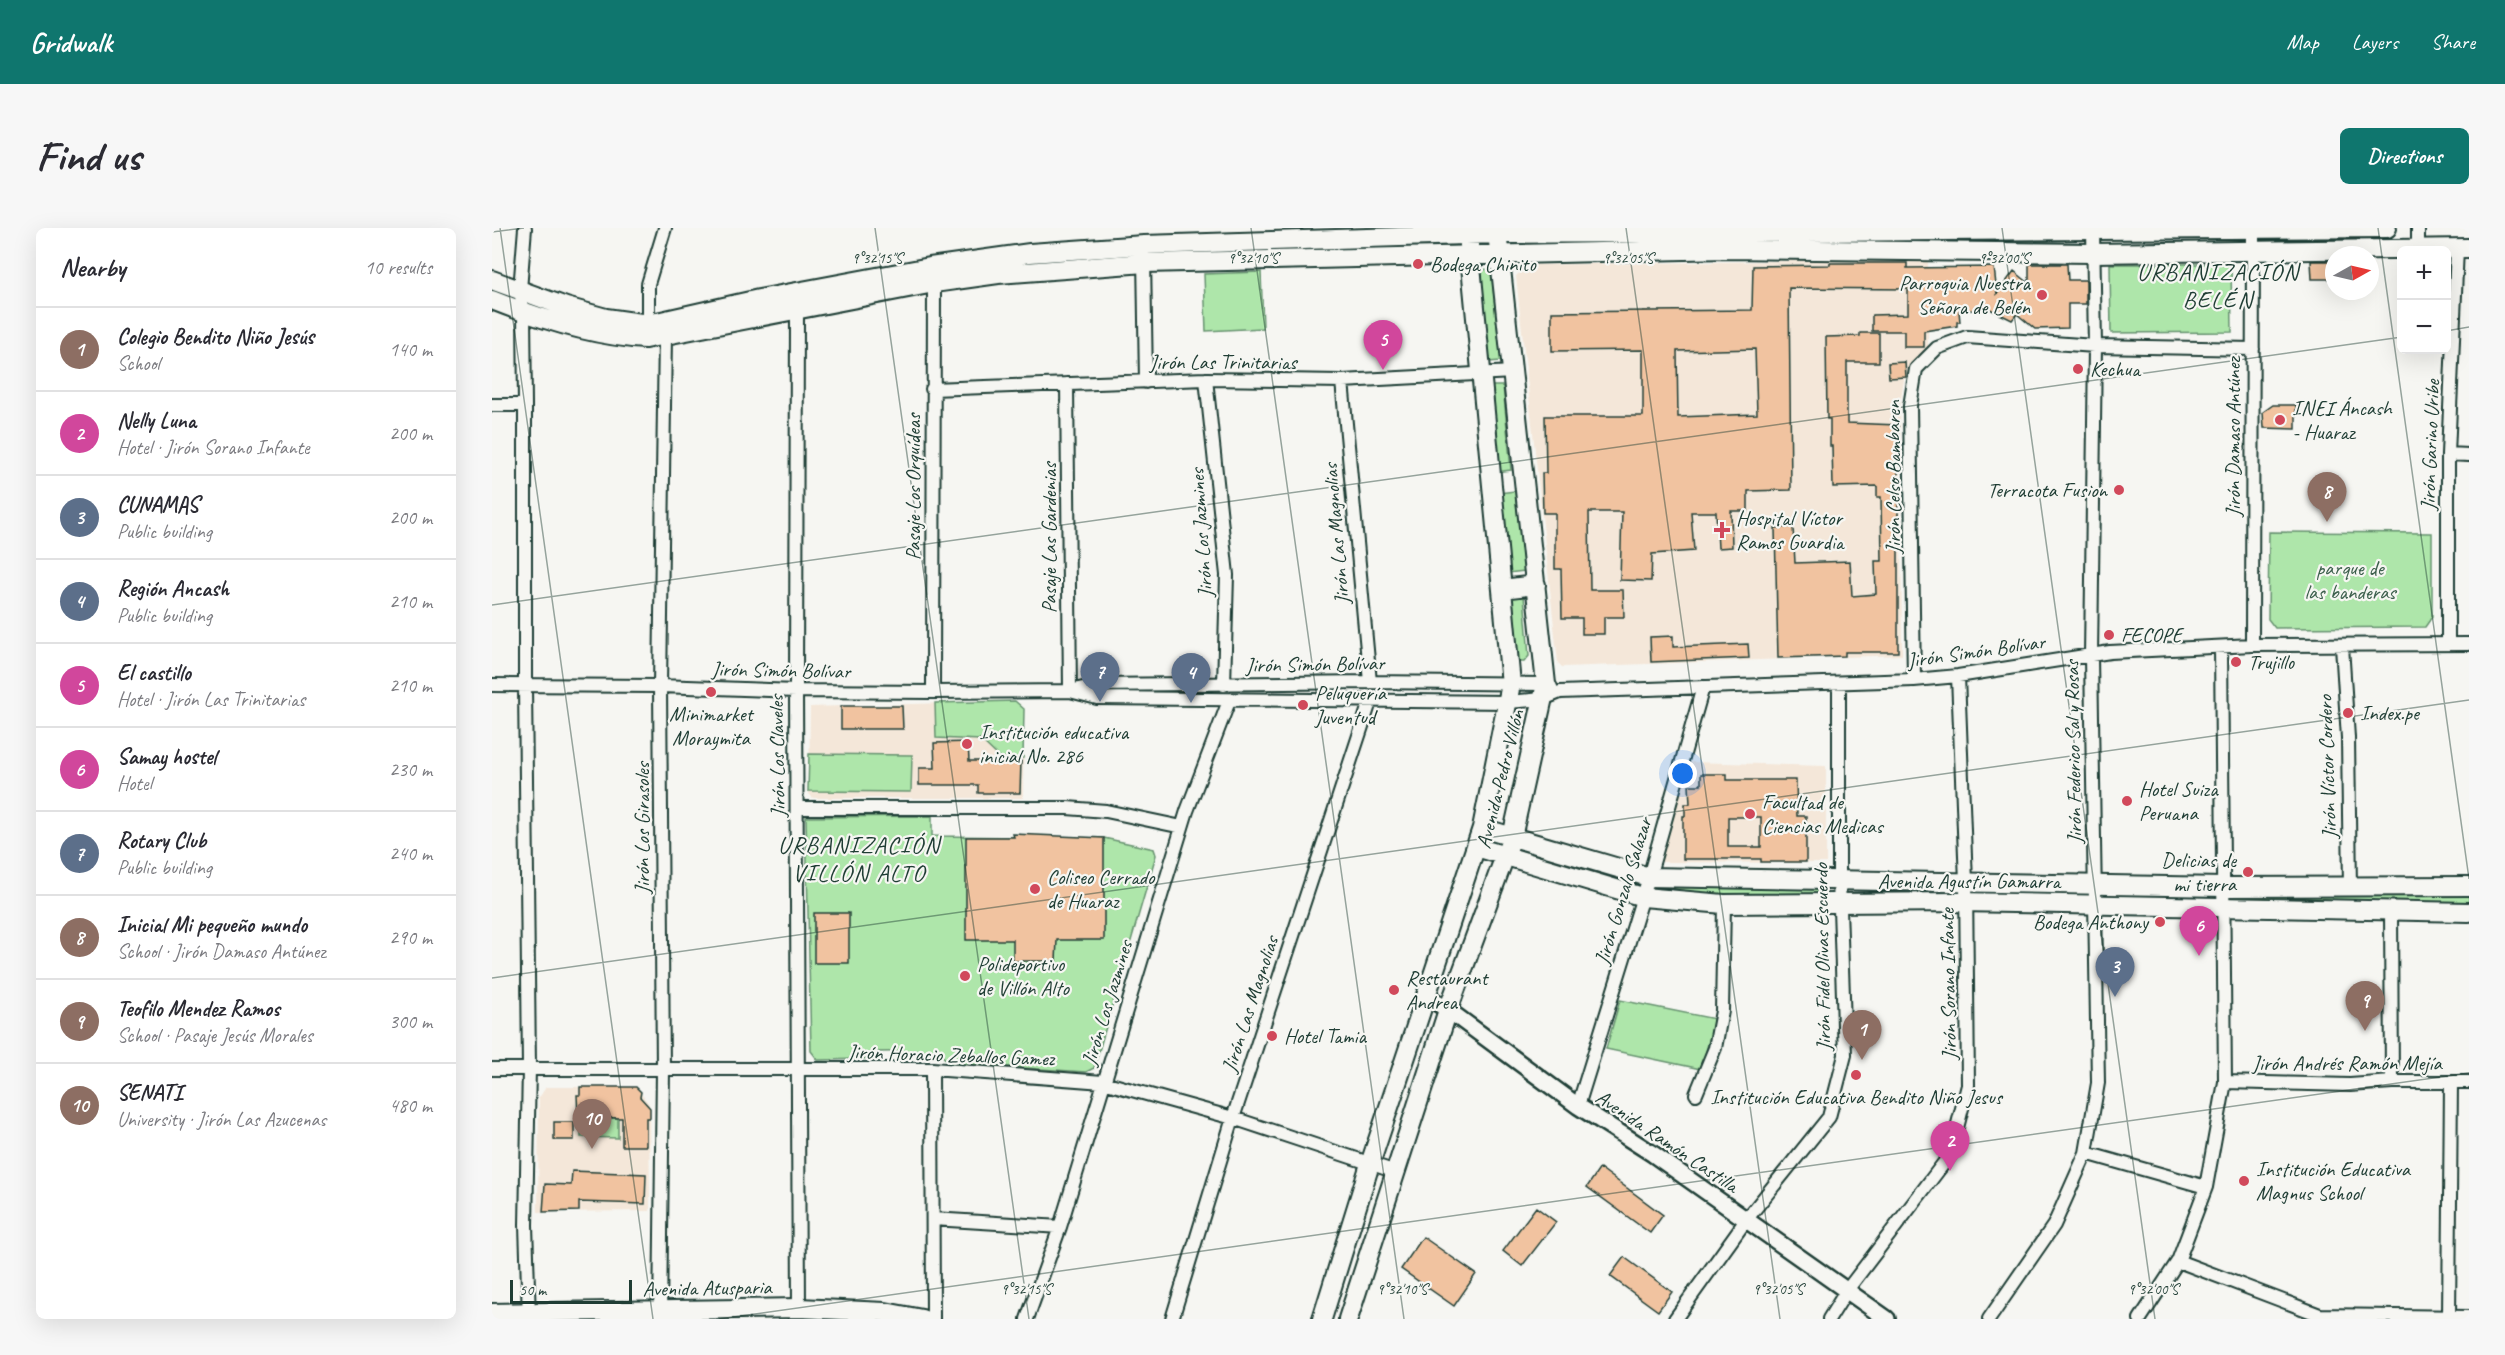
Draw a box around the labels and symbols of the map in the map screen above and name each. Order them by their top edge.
north arrow [2325,246,2379,300]
text: 9°32'15"S [852,249,905,268]
text: 9°32'10"S [1228,249,1281,268]
text: 9°32'05"S [1603,249,1656,268]
text: 9°32'00"S [1979,249,2032,268]
place label: Bodega Chinito [1430,251,1537,277]
marker: Bodega Chinito [1411,257,1425,271]
district label: URBANIZACIÓN BELÉN [2137,257,2301,315]
place label: Parroquia Nuestra Señora de Belén [1899,270,2032,320]
marker: Parroquia Nuestra Señora de Belén [2035,288,2049,302]
pin: 5 [1364,320,1402,370]
street label: Jirón Las Trinitarias [1149,349,1298,375]
street label: Jirón Damaso Antúnez [2220,355,2246,518]
place label: Kechua [2090,356,2142,382]
marker: Kechua [2071,362,2085,376]
street label: Jirón Garino Uribe [2415,378,2445,512]
place label: INEI Áncash - Huaraz [2292,395,2393,445]
street label: Jirón Celso Bambaren [1880,400,1906,555]
street label: Pasaje Los Orquídeas [900,412,926,560]
marker: INEI Áncash - Huaraz [2273,413,2287,427]
street label: Pasaje Las Gardenias [1036,461,1062,613]
street label: Jirón Las Magnolias [1317,461,1355,607]
street label: Jirón Los Jazmines [1183,466,1219,599]
pin: 8 [2308,472,2346,522]
place label: Terracota Fusion [1987,477,2109,503]
marker: Terracota Fusion [2112,483,2126,497]
place label: Hospital Víctor Ramos Guardia [1736,505,1846,555]
marker: Hospital Víctor Ramos Guardia [1713,521,1731,539]
park label: parque de las banderas [2305,555,2397,605]
place label: FECOPE [2121,622,2185,648]
street label: Jirón Simón Bolívar [1905,628,2048,674]
marker: FECOPE [2102,628,2116,642]
place label: Trujillo [2248,649,2296,675]
street label: Jirón Simón Bolívar [1244,650,1386,678]
pin: 7 [1080,652,1120,702]
pin: 4 [1172,654,1210,703]
marker: Trujillo [2229,655,2243,669]
street label: Jirón Simón Bolívar [710,656,852,684]
street label: Jirón Federico Sal y Rosas [2058,658,2088,845]
place label: Peluquería Juventud [1314,680,1388,730]
marker: Minimarket Moraymita [704,685,718,699]
street label: Jirón Los Claveles [763,693,791,818]
street label: Jirón Víctor Cordero [2311,693,2343,840]
marker: Peluquería Juventud [1296,698,1310,712]
place label: Index.pe [2360,700,2421,726]
place label: Minimarket Moraymita [669,701,755,751]
street label: Avenida Pedro Villón [1470,706,1530,851]
marker: Index.pe [2341,706,2355,720]
place label: Institución educativa inicial No. 286 [979,719,1130,769]
marker: Institución educativa inicial No. 286 [960,737,974,751]
your location [1668,759,1697,788]
street label: Jirón Los Girasoles [629,760,655,895]
place label: Hotel Suiza Peruana [2139,776,2219,826]
place label: Facultad de Ciencias Medicas [1762,789,1885,839]
marker: Hotel Suiza Peruana [2120,794,2134,808]
marker: Facultad de Ciencias Medicas [1743,807,1757,821]
street label: Jirón Gonzalo Salazar [1588,812,1658,969]
district label: URBANIZACIÓN VILLÓN ALTO [778,830,942,888]
place label: Delicias de mi tierra [2161,847,2238,897]
street label: Jirón Fidel Olivas Escuerdo [1807,861,1837,1052]
place label: Coliseo Cerrado de Huaraz [1047,864,1156,914]
marker: Delicias de mi tierra [2241,865,2255,879]
street label: Avenida Agustín Gamarra [1878,868,2063,894]
marker: Coliseo Cerrado de Huaraz [1028,882,1042,896]
pin: 6 [2180,906,2218,956]
street label: Jirón Sorano Infante [1934,907,1962,1061]
place label: Bodega Anthony [2033,909,2150,935]
marker: Bodega Anthony [2153,915,2167,929]
street label: Jirón Las Magnolias [1215,931,1285,1076]
street label: Jirón Los Jazmines [1075,936,1139,1070]
pin: 3 [2096,948,2134,997]
place label: Polideportivo de Villón Alto [977,951,1070,1001]
place label: Restaurant Andrea [1406,965,1489,1015]
marker: Polideportivo de Villón Alto [958,969,972,983]
pin: 9 [2346,982,2384,1031]
marker: Restaurant Andrea [1387,983,1401,997]
pin: 1 [1842,1010,1882,1060]
place label: Hotel Tamia [1284,1023,1367,1049]
marker: Hotel Tamia [1265,1029,1279,1043]
street label: Jirón Horacio Zeballos Gamez [846,1038,1056,1072]
street label: Jirón Andrés Ramón Mejía [2251,1050,2443,1076]
marker: Institución Educativa Bendito Niño Jesus [1849,1068,1863,1082]
street label: Avenida Ramón Castilla [1591,1084,1745,1200]
place label: Institución Educativa Bendito Niño Jesus [1710,1084,2004,1110]
pin: 10 [572,1100,612,1149]
pin: 2 [1930,1122,1970,1171]
place label: Institución Educativa Magnus School [2256,1156,2412,1206]
marker: Institución Educativa Magnus School [2237,1174,2251,1188]
street label: Avenida Atusparia [642,1274,774,1302]
scale bar [510,1277,632,1304]
text: 9°32'15"S [1001,1280,1054,1299]
text: 9°32'10"S [1377,1280,1430,1299]
text: 9°32'05"S [1753,1280,1806,1299]
text: 9°32'00"S [2128,1280,2181,1299]

